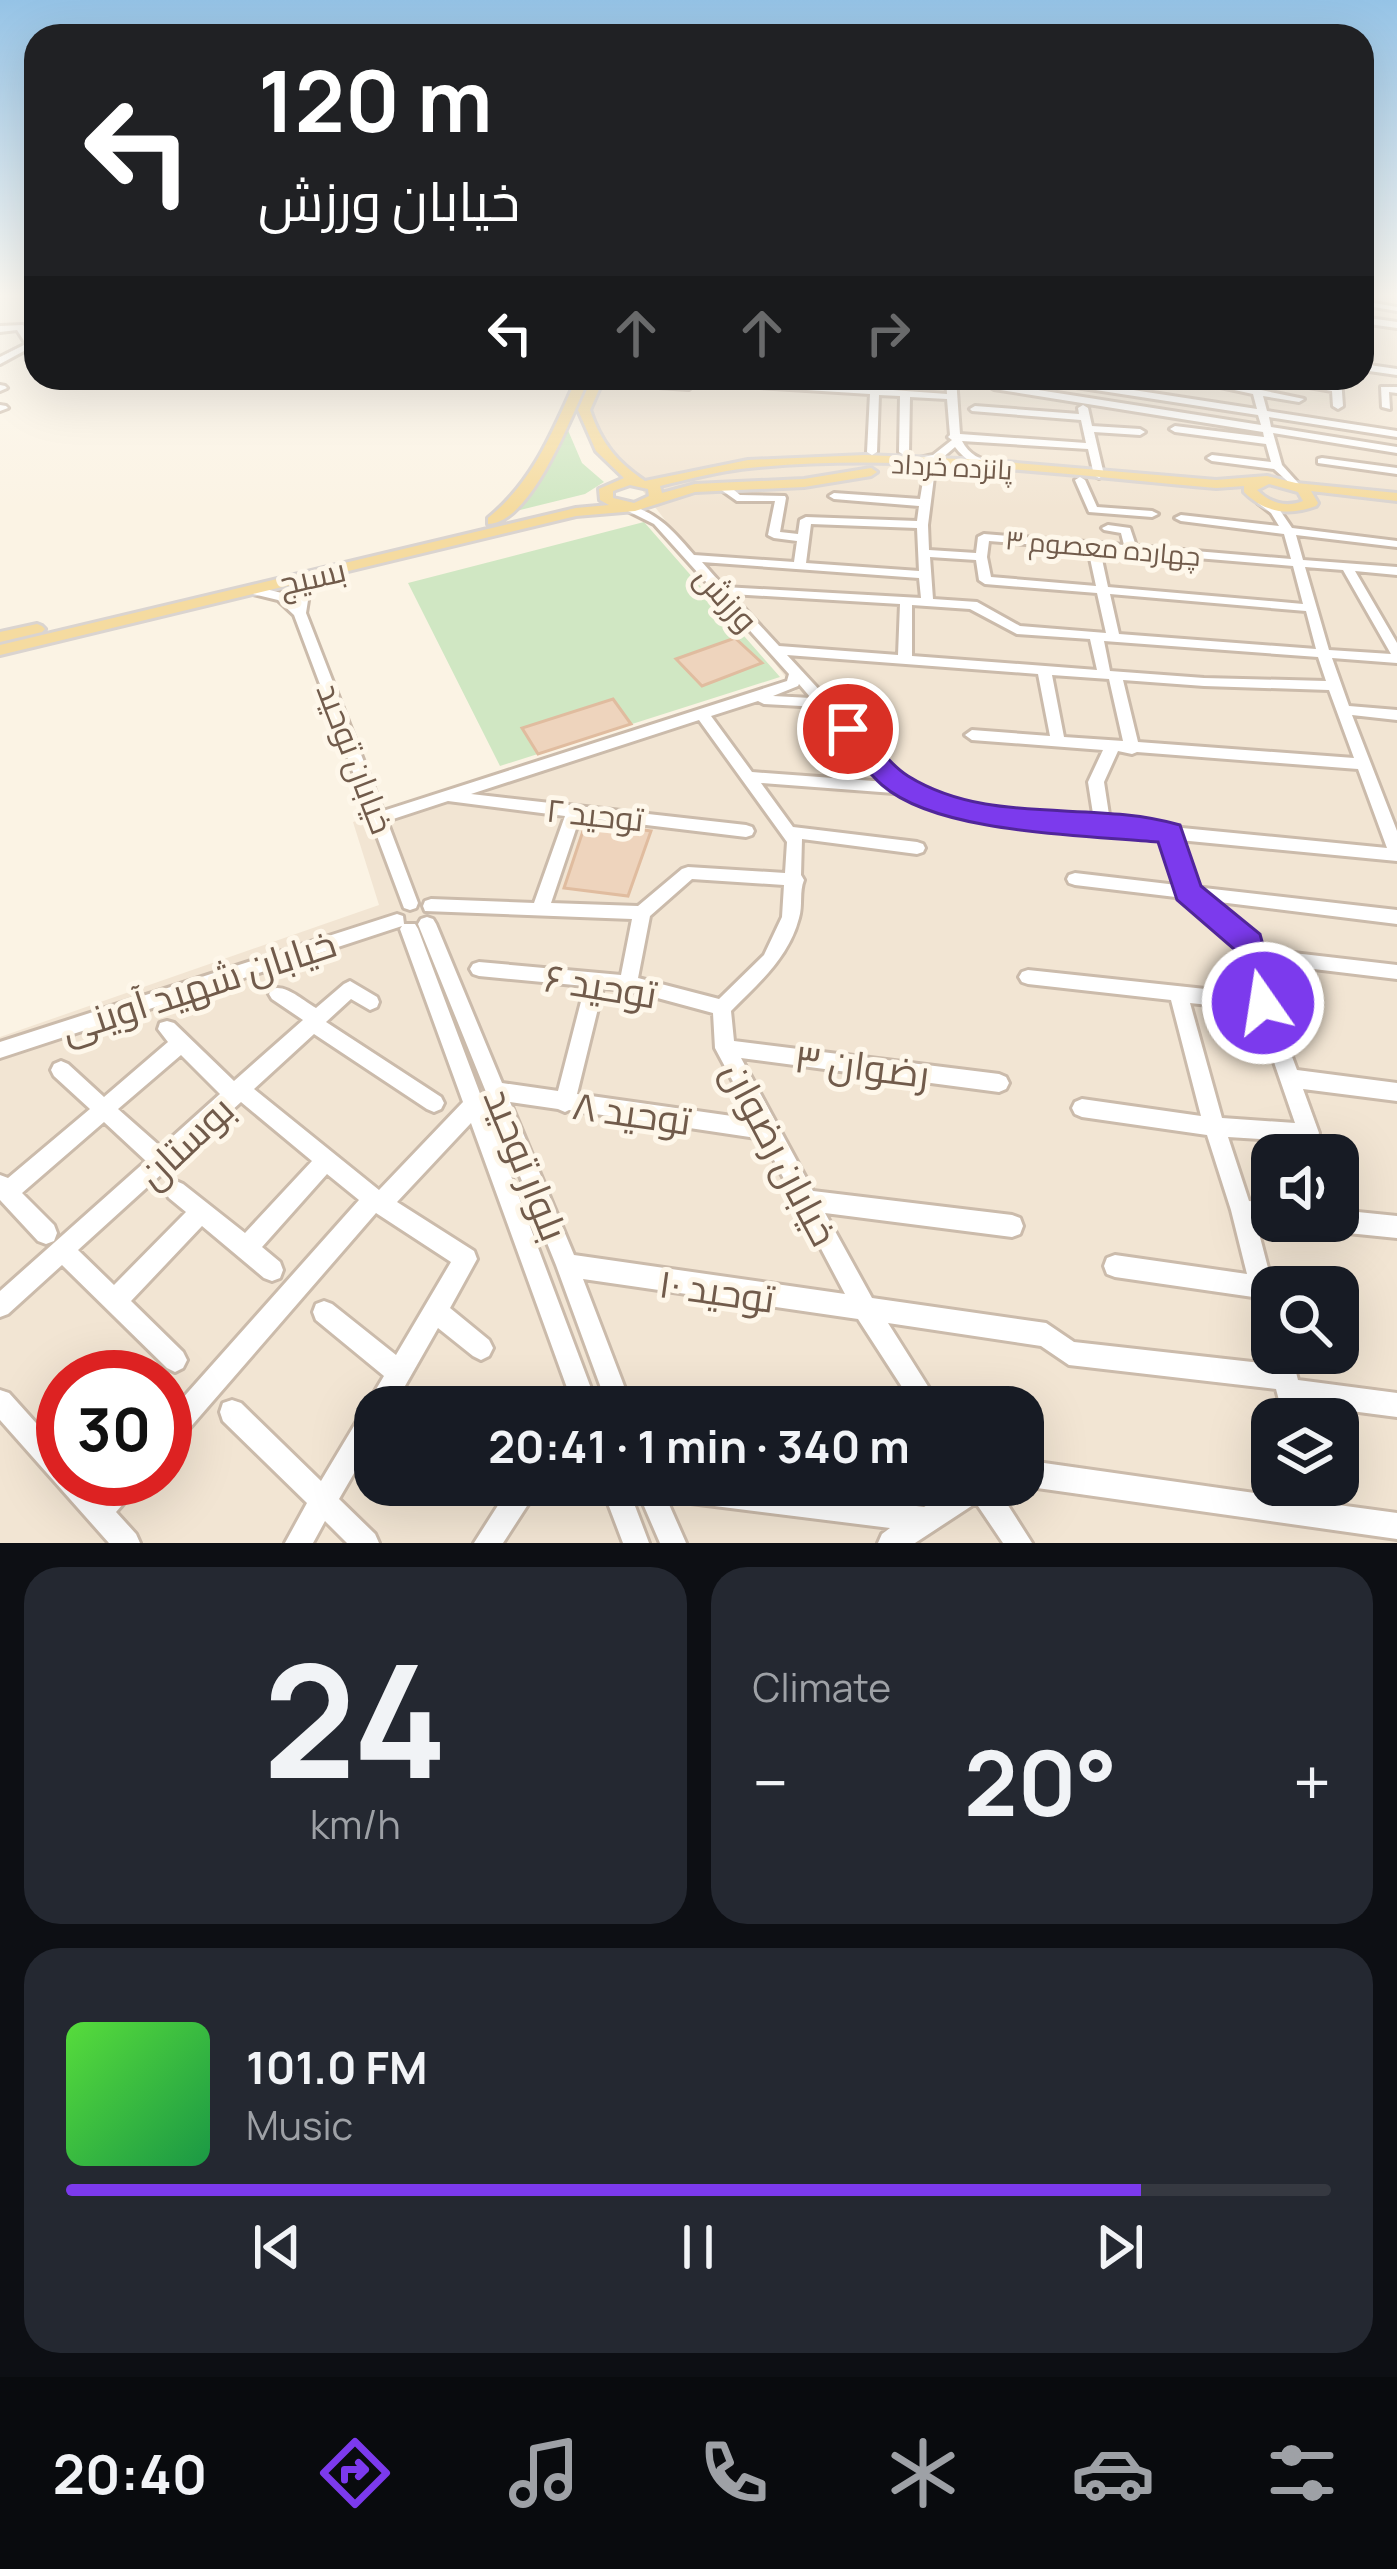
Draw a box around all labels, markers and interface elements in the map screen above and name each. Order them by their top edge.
text: 120 m [258,42,492,157]
icon: left [60,72,216,228]
text: خیابان ورزش [258,163,520,237]
icon: left [477,300,543,366]
icon: ahead [603,300,669,366]
icon: ahead [729,300,795,366]
icon: right [855,300,921,366]
street label: پانزده خرداد [890,444,1013,489]
street label: چهارده معصوم ۳ [1004,520,1202,575]
street label: بسیج [274,546,350,607]
street label: ورزش [685,555,769,641]
street label: خیابان توحید [307,676,405,840]
pin [797,678,899,780]
icon: arrive [815,696,881,762]
street label: توحید ۲ [544,787,646,841]
street label: خیابان شهید آوینی [53,915,343,1055]
position arrow [1200,940,1326,1066]
street label: توحید ۶ [541,949,661,1021]
street label: رضوان ۳ [792,1030,932,1100]
street label: خیابان رضوان [710,1051,852,1255]
street label: توحید ۸ [569,1077,695,1147]
street label: بلوار توحید [472,1080,582,1248]
street label: بوستان [125,1082,245,1200]
map controls [1251,1134,1359,1506]
button: sound [1251,1134,1359,1242]
street label: توحید ۱۰ [656,1255,778,1325]
button: search [1251,1266,1359,1374]
speed limit sign: 30 [36,1350,192,1506]
button: layers [1251,1398,1359,1506]
text: 20:41 · 1 min · 340 m [488,1415,910,1477]
text: 24 [263,1612,448,1825]
text: Climate [753,1660,891,1714]
text: 20° [964,1720,1117,1843]
text: − [753,1737,788,1827]
text: + [1293,1737,1331,1827]
text: km/h [310,1797,401,1851]
text: 101.0 FM [246,2036,428,2098]
text: Music [246,2098,353,2152]
icon: previous [244,2214,310,2280]
icon: pause [665,2214,731,2280]
icon: next [1087,2214,1153,2280]
icon: directions [313,2431,397,2515]
icon: music [502,2431,586,2515]
icon: phone [692,2431,776,2515]
icon: climate [881,2431,965,2515]
icon: car [1071,2431,1155,2515]
icon: filters [1260,2431,1344,2515]
text: 20:40 [53,2436,207,2510]

